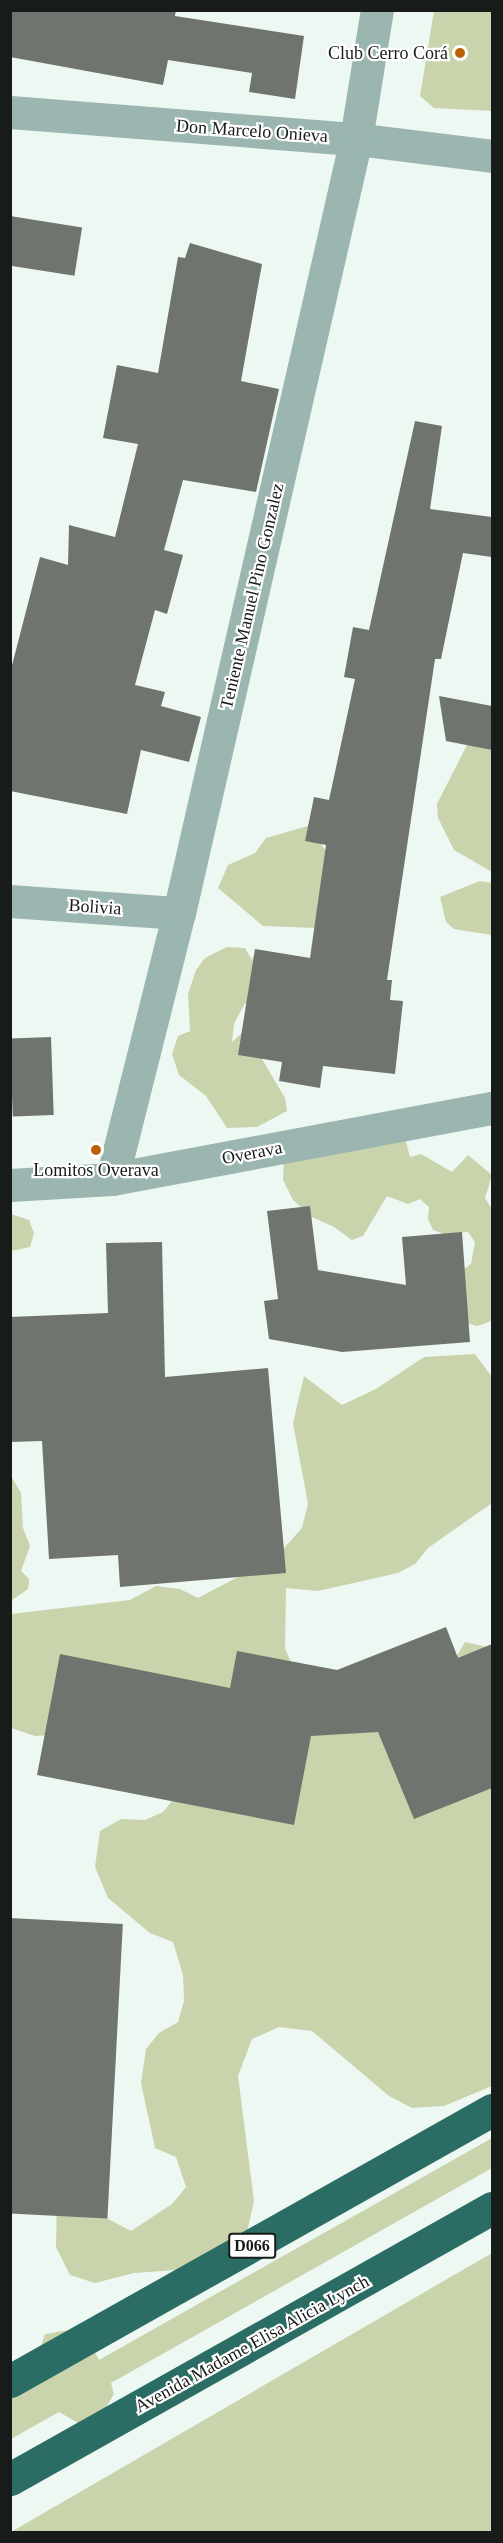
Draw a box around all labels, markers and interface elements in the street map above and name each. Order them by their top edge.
place label: Club Cerro Corá [328,42,448,64]
marker: Club Cerro Corá [453,46,467,60]
street label: Don Marcelo Onieva [175,115,329,147]
street label: Teniente Manuel Pino Gonzalez [215,481,289,711]
street label: Bolivia [68,894,122,920]
street label: Overava [220,1137,284,1169]
marker: Lomitos Overava [89,1143,103,1157]
place label: Lomitos Overava [33,1159,159,1181]
road number: D066 [228,2233,276,2259]
street label: Avenida Madame Elisa Alicia Lynch [131,2270,373,2418]

